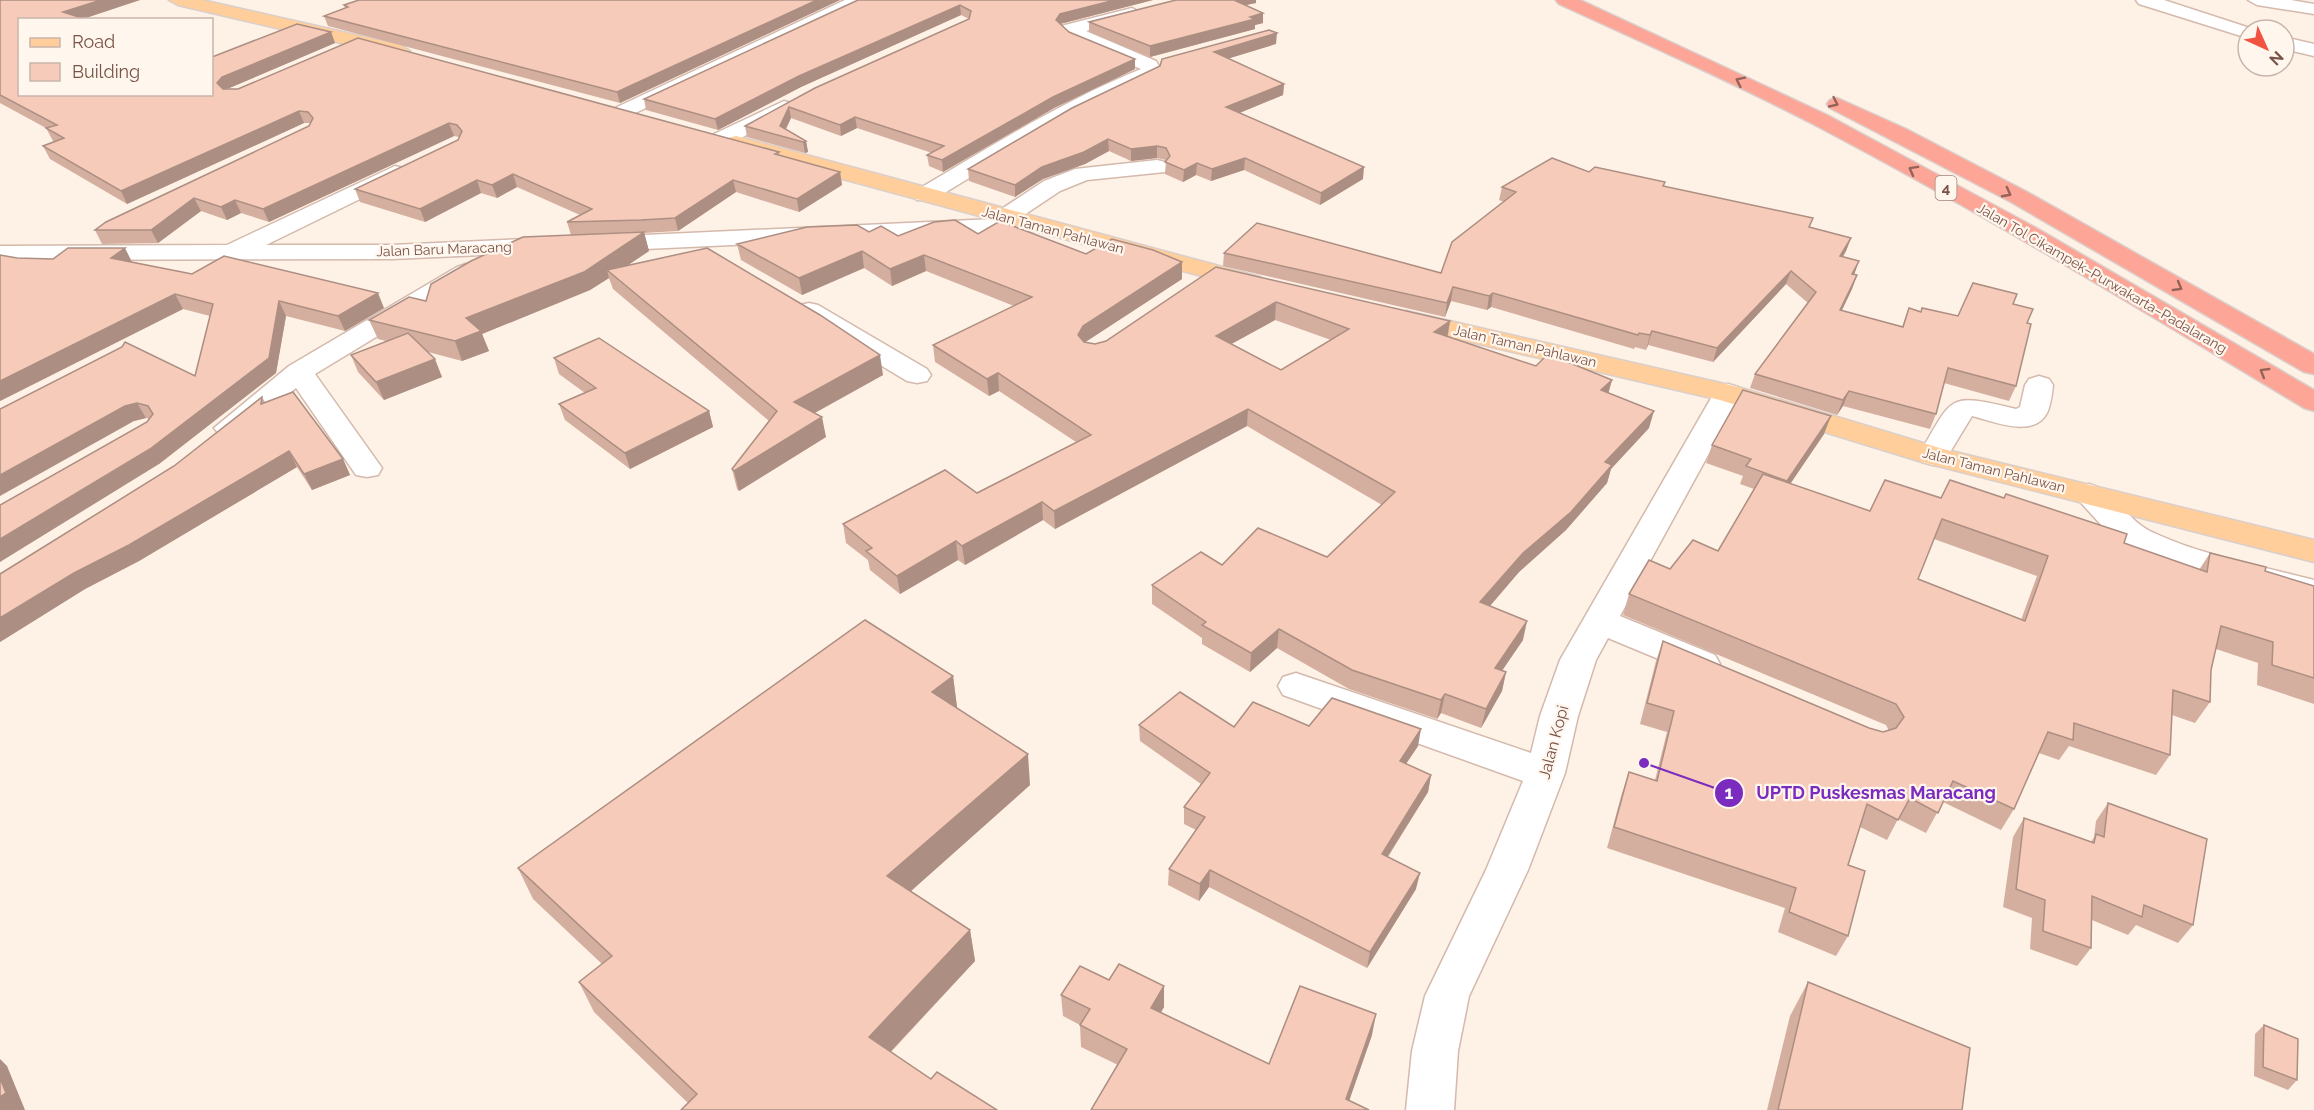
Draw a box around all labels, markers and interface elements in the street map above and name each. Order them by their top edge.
legend [18,18,213,96]
north arrow [2236,18,2296,78]
text: Road [72,31,115,52]
text: N [2265,47,2287,69]
text: Building [72,61,140,82]
one-way arrow [1735,76,1746,88]
one-way arrow [1828,95,1839,107]
one-way arrow [1909,166,1919,177]
road number: 4 [1936,176,1956,200]
one-way arrow [2001,186,2011,197]
street label: Jalan Tol Cikampek–Purwakarta–Padalarang [1974,200,2230,356]
street label: Jalan Taman Pahlawan [980,203,1126,257]
street label: Jalan Baru Maracang [376,239,512,259]
one-way arrow [2172,280,2182,291]
street label: Jalan Taman Pahlawan [1452,322,1598,370]
one-way arrow [2260,368,2270,380]
street label: Jalan Taman Pahlawan [1921,445,2067,495]
street label: Jalan Kopi [1535,703,1572,781]
callout: UPTD Puskesmas Maracang [1714,775,2008,811]
text: 1 [1725,782,1734,803]
text: UPTD Puskesmas Maracang [1756,782,1996,803]

